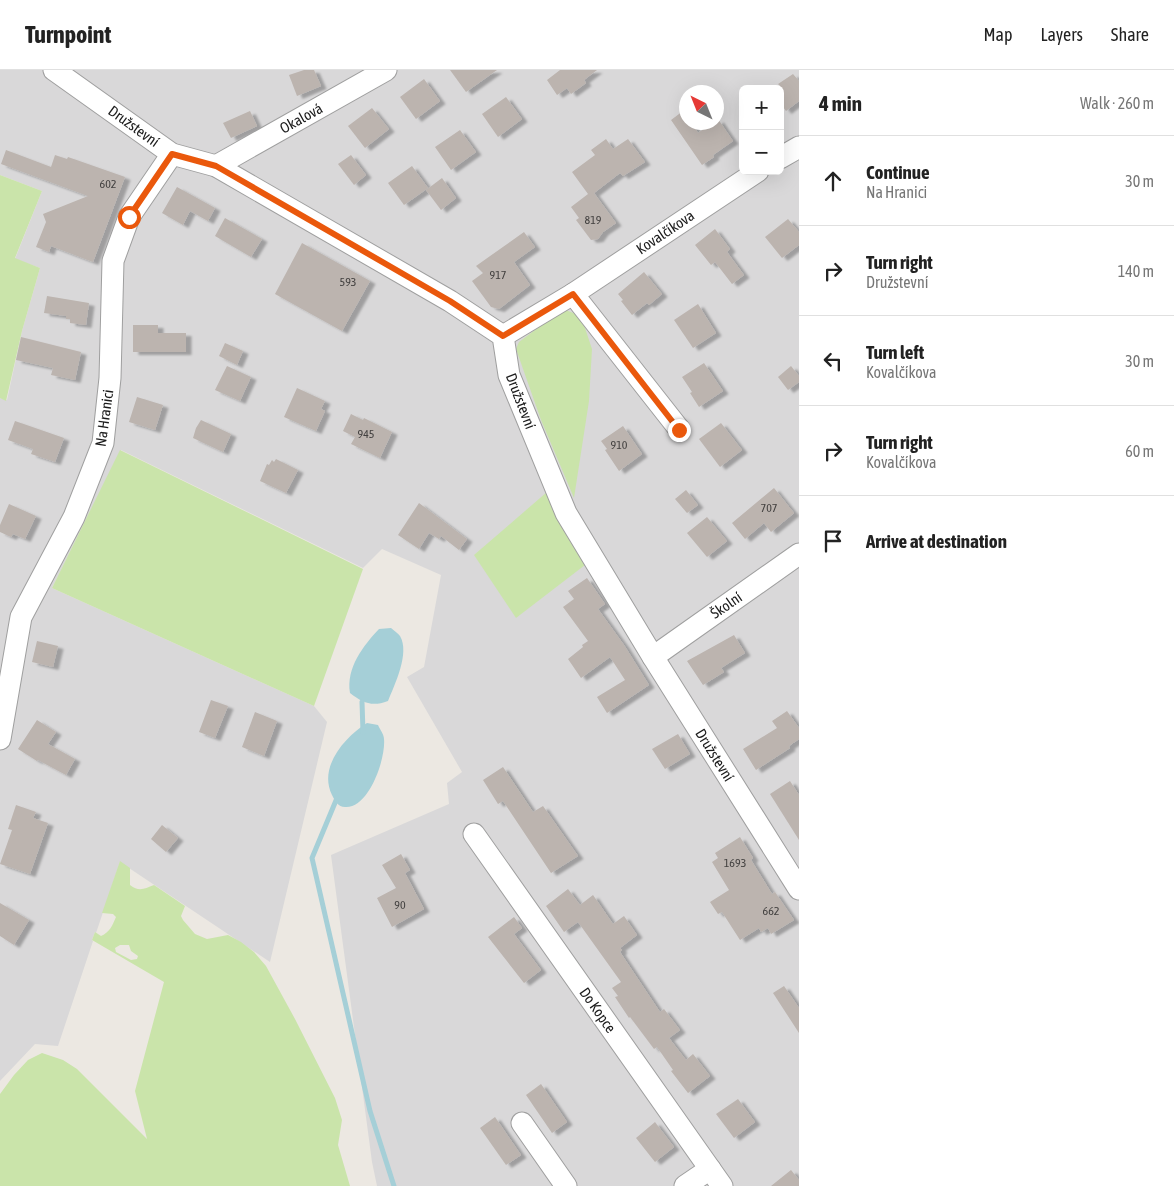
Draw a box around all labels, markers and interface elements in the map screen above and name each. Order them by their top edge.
text: Turnpoint [25,21,111,48]
text: Map [983,24,1012,45]
text: Layers [1040,24,1083,45]
text: Share [1111,24,1149,45]
north arrow [679,85,724,130]
map controls [739,85,784,175]
button: + [739,85,784,130]
text: 4 min [819,91,862,115]
text: Walk · 260 m [1080,94,1154,112]
street label: Okalová [277,99,325,137]
street label: Družstevní [105,102,163,150]
button: − [739,130,784,175]
text: Continue [866,161,930,183]
icon: ahead [819,167,847,195]
text: 30 m [1125,172,1154,190]
house number: 602 [100,177,116,191]
text: Na Hranici [866,183,927,201]
route start [118,206,141,229]
street label: Kovalčíkova [633,206,697,258]
house number: 819 [585,213,602,227]
text: Turn right [866,251,933,273]
icon: right [819,257,847,285]
text: 140 m [1118,262,1154,280]
house number: 917 [490,268,507,282]
text: Družstevní [866,273,928,291]
house number: 593 [340,275,356,289]
text: Turn left [866,341,924,363]
icon: left [819,347,847,375]
text: 30 m [1125,352,1154,370]
text: Kovalčíkova [866,363,936,381]
street label: Družstevní [503,371,540,432]
street label: Na Hranici [92,388,116,448]
route end [668,419,691,442]
house number: 945 [358,427,374,441]
text: Turn right [866,431,933,453]
icon: right [819,437,847,465]
house number: 910 [611,438,628,452]
text: 60 m [1125,442,1154,460]
text: Kovalčíkova [866,453,936,471]
house number: 707 [761,501,778,515]
icon: arrive [819,527,847,555]
text: Arrive at destination [866,530,1007,552]
street label: Školní [707,588,745,622]
street label: Družstevní [692,726,738,785]
house number: 1693 [724,856,746,870]
house number: 90 [394,898,406,912]
house number: 662 [763,904,779,918]
street label: Do Kopce [576,984,620,1036]

